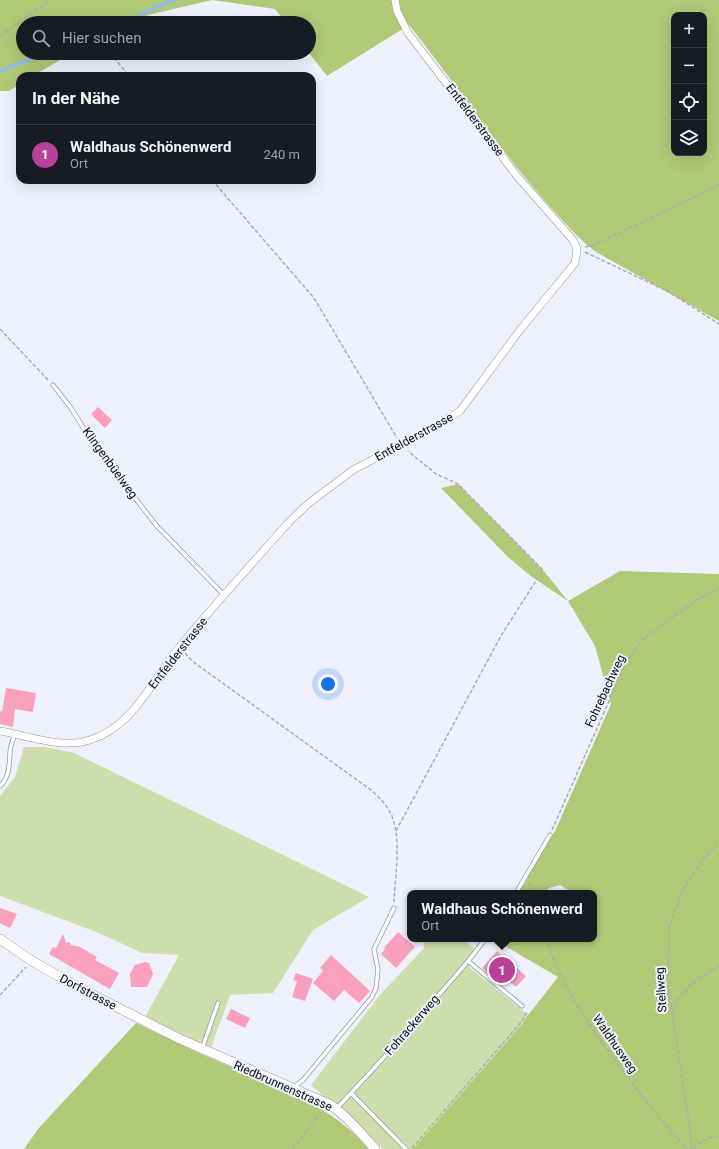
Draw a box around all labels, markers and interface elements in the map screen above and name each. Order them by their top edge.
map controls [671,12,707,156]
button: + [671,12,707,48]
search box [16,16,316,60]
icon: search [30,27,52,49]
text: Hier suchen [62,29,141,47]
button: − [671,48,707,84]
street label: Entfelderstrasse [443,81,507,159]
button: locate [671,84,707,120]
text: In der Nähe [32,88,120,108]
button: layers [671,120,707,156]
text: Waldhaus Schönenwerd [70,138,231,156]
text: 1 [41,147,49,162]
text: 240 m [263,147,300,162]
text: Ort [70,156,88,171]
street label: Entfelderstrasse [373,410,455,464]
street label: Klingenbüelweg [80,425,140,501]
street label: Entfelderstrasse [146,614,210,692]
street label: Fohrebachweg [582,652,628,730]
your location [318,674,338,694]
popup [407,890,597,942]
text: Waldhaus Schönenwerd [421,900,583,918]
text: Ort [421,918,439,933]
pin: 1 [489,955,515,985]
street label: Stellweg [652,967,670,1013]
street label: Dorfstrasse [57,971,119,1013]
street label: Fohrackerweg [382,992,442,1058]
street label: Waldhusweg [590,1012,640,1076]
street label: Riedbrunnenstrasse [232,1058,334,1114]

